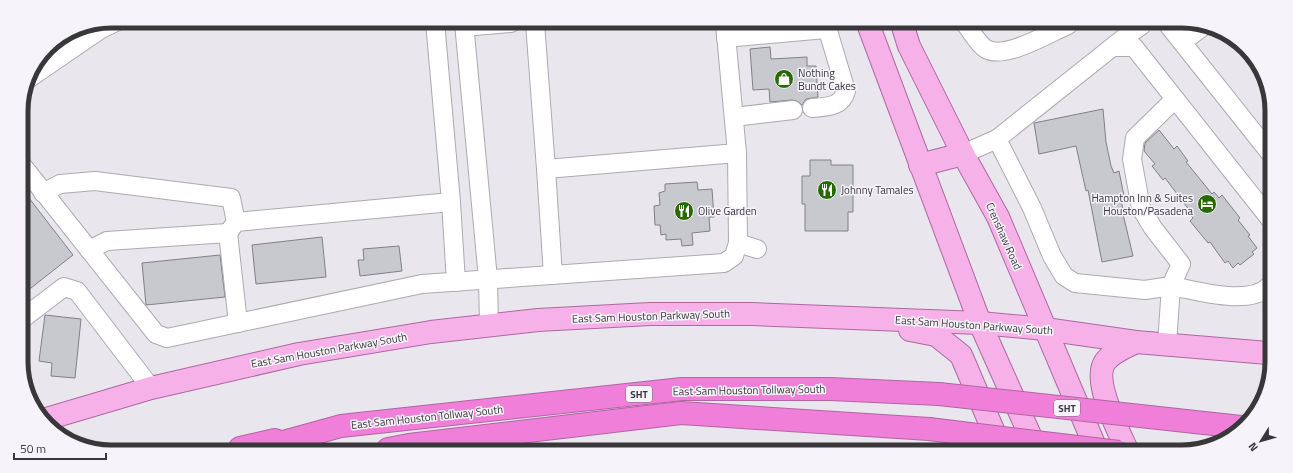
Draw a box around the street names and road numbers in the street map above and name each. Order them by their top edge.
street label: Crenshaw Road [982,200,1026,272]
street label: East Sam Houston Parkway South [572,305,730,327]
street label: East Sam Houston Parkway South [895,312,1054,339]
street label: East Sam Houston Parkway South [250,328,408,372]
street label: East Sam Houston Tollway South [672,381,826,399]
road number: SHT [626,386,652,402]
road number: SHT [1054,400,1080,416]
street label: East Sam Houston Tollway South [350,401,504,433]

